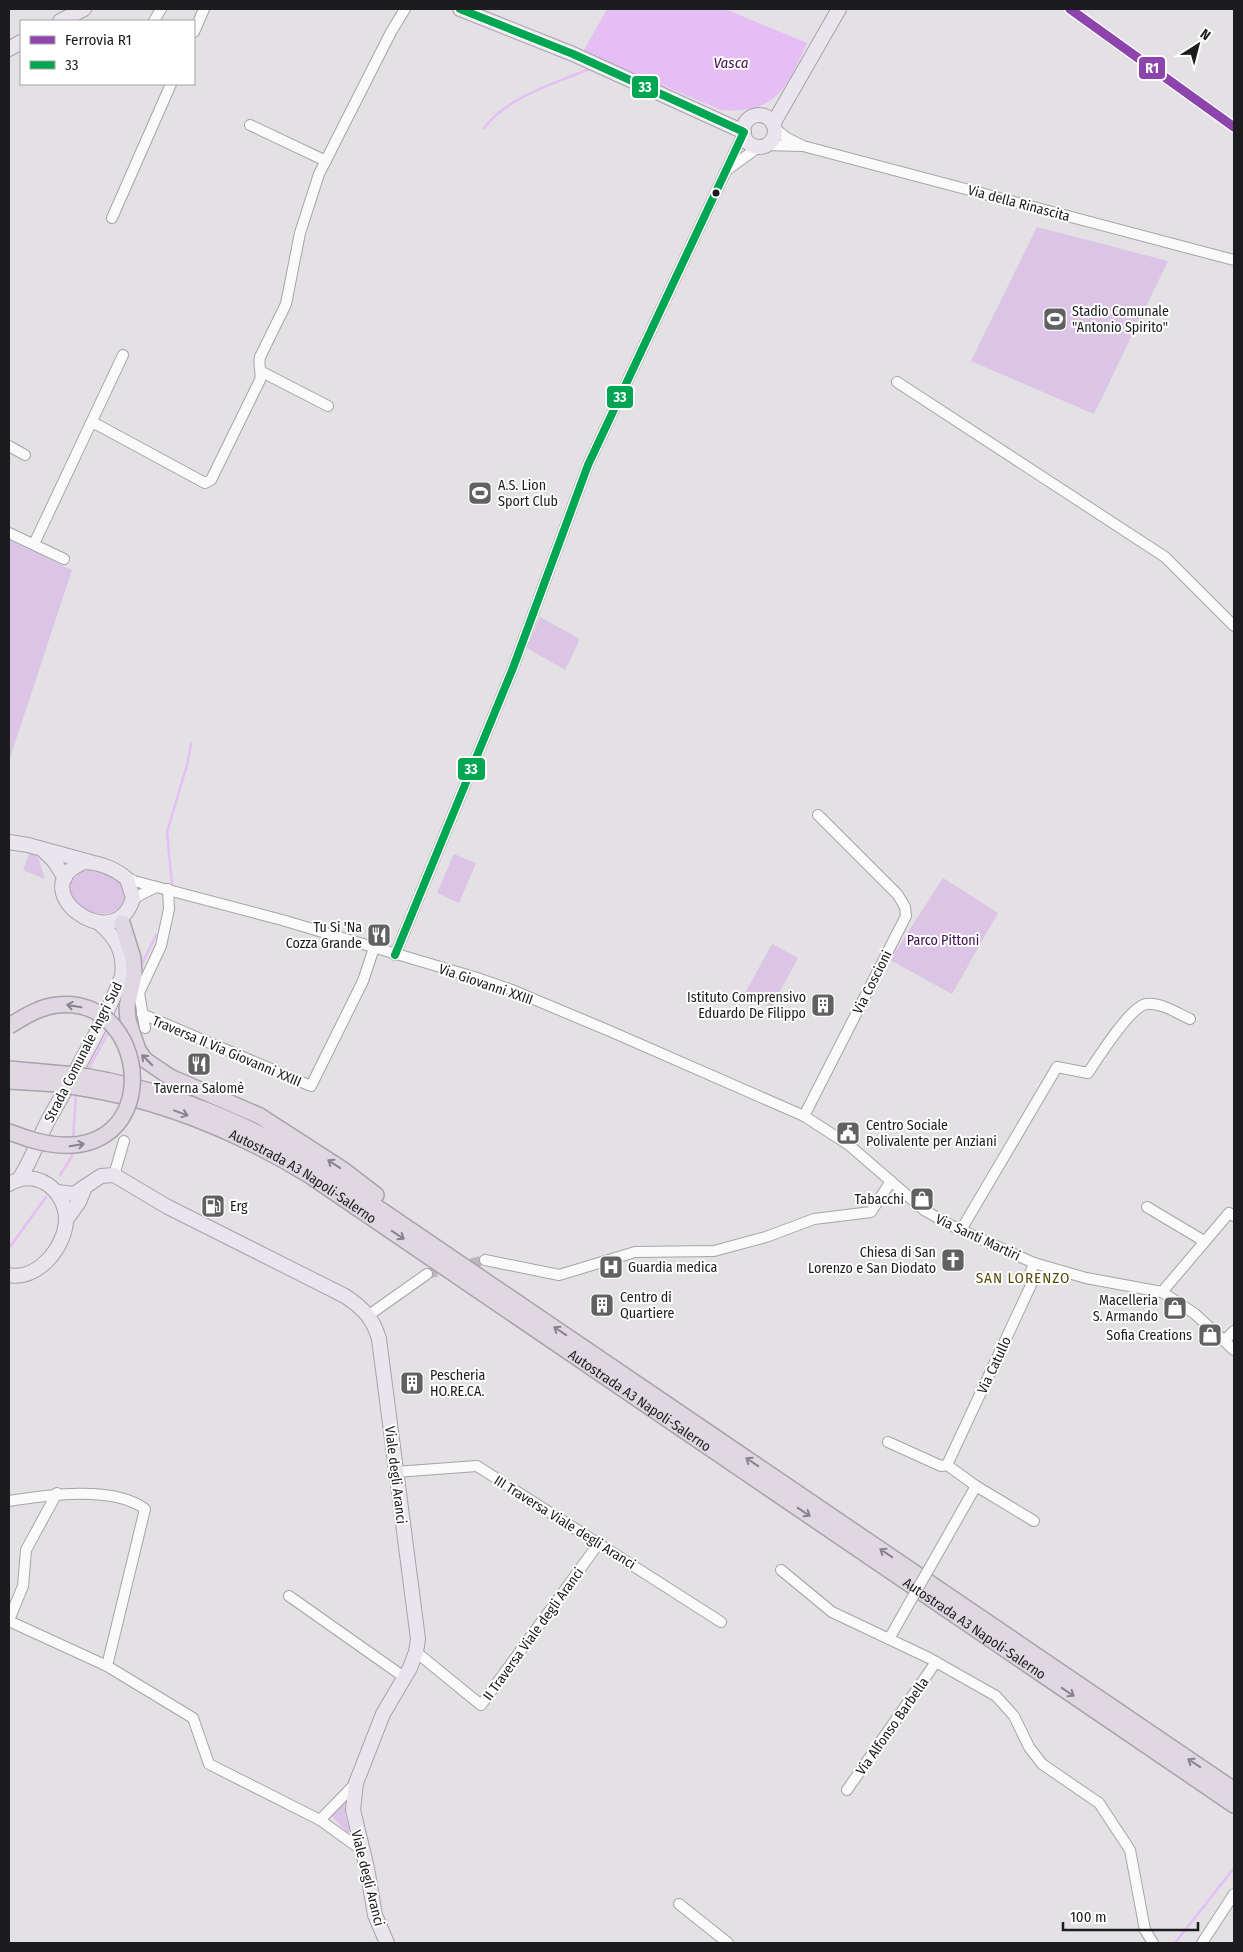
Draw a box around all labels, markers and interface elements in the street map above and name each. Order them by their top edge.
legend [20,20,195,85]
north arrow [1173,20,1223,70]
text: N [1197,26,1214,44]
text: Ferrovia R1 [65,31,132,49]
water label: Vasca [713,54,749,72]
text: 33 [65,56,79,74]
line badge: R1 [1138,56,1166,80]
text: R1 [1145,60,1159,77]
line badge: 33 [631,75,659,99]
text: 33 [637,79,652,96]
street label: Via della Rinascita [966,182,1072,225]
unlabelled marker [711,188,721,198]
place label: Stadio Comunale "Antonio Spirito" [1072,303,1169,336]
sports icon: Stadio Comunale "Antonio Spirito" [1042,306,1068,332]
line badge: 33 [606,385,634,409]
text: 33 [612,389,627,406]
place label: A.S. Lion Sport Club [498,477,558,510]
sports icon: A.S. Lion Sport Club [467,480,493,506]
line badge: 33 [457,757,486,781]
text: 33 [463,761,478,778]
place label: Tu Si 'Na Cozza Grande [286,919,362,952]
restaurant icon: Tu Si 'Na Cozza Grande [366,922,392,948]
park label: Parco Pittoni [907,932,979,949]
street label: Via Coscioni [849,948,896,1017]
street label: Via Giovanni XXIII [436,960,535,1009]
street label: Strada Comunale Angri Sud [41,979,126,1125]
place label: Istituto Comprensivo Eduardo De Filippo [687,989,806,1022]
building icon: Istituto Comprensivo Eduardo De Filippo [810,992,836,1018]
one-way arrow [66,1001,82,1011]
street label: Traversa II Via Giovanni XXIII [150,1012,304,1091]
restaurant icon: Taverna Salomè [186,1051,212,1077]
one-way arrow [141,1054,153,1066]
place label: Taverna Salomè [154,1080,244,1097]
one-way arrow [172,1109,188,1118]
place label: Centro Sociale Polivalente per Anziani [866,1117,997,1150]
public building icon: Centro Sociale Polivalente per Anziani [835,1120,861,1146]
street label: Autostrada A3 Napoli-Salerno [227,1126,379,1227]
one-way arrow [69,1140,85,1149]
one-way arrow [328,1159,342,1169]
shop icon: Tabacchi [909,1186,935,1212]
place label: Tabacchi [855,1191,904,1208]
fuel station icon: Erg [200,1193,226,1219]
place label: Erg [230,1198,248,1215]
street label: Via Santi Martiri [933,1210,1023,1265]
one-way arrow [390,1230,404,1240]
place label: Chiesa di San Lorenzo e San Diodato [808,1244,936,1277]
church icon: Chiesa di San Lorenzo e San Diodato [940,1247,966,1273]
hospital icon: Guardia medica [598,1254,624,1280]
place label: Guardia medica [628,1259,717,1276]
district label: SAN LORENZO [976,1269,1070,1287]
place label: Centro di Quartiere [620,1289,674,1322]
building icon: Centro di Quartiere [589,1292,615,1318]
place label: Macelleria S. Armando [1093,1292,1158,1325]
shop icon: Macelleria S. Armando [1162,1295,1188,1321]
shop icon: Sofia Creations [1197,1322,1223,1348]
one-way arrow [553,1326,567,1336]
place label: Sofia Creations [1106,1327,1192,1344]
street label: Via Catullo [974,1334,1015,1397]
street label: Autostrada A3 Napoli-Salerno [565,1346,714,1455]
place label: Pescheria HO.RE.CA. [430,1367,485,1400]
building icon: Pescheria HO.RE.CA. [399,1370,425,1396]
street label: Viale degli Aranci [381,1425,410,1525]
one-way arrow [745,1457,759,1467]
street label: III Traversa Viale degli Aranci [491,1472,639,1573]
one-way arrow [796,1507,810,1517]
one-way arrow [879,1548,893,1558]
street label: II Traversa Viale degli Aranci [480,1565,587,1704]
street label: Autostrada A3 Napoli-Salerno [900,1574,1049,1683]
street label: Via Alfonso Barbella [852,1674,933,1778]
one-way arrow [1061,1687,1075,1697]
one-way arrow [1187,1758,1201,1768]
street label: Viale degli Aranci [347,1828,388,1928]
scale bar [1063,1900,1198,1932]
text: 100 m [1070,1908,1107,1926]

